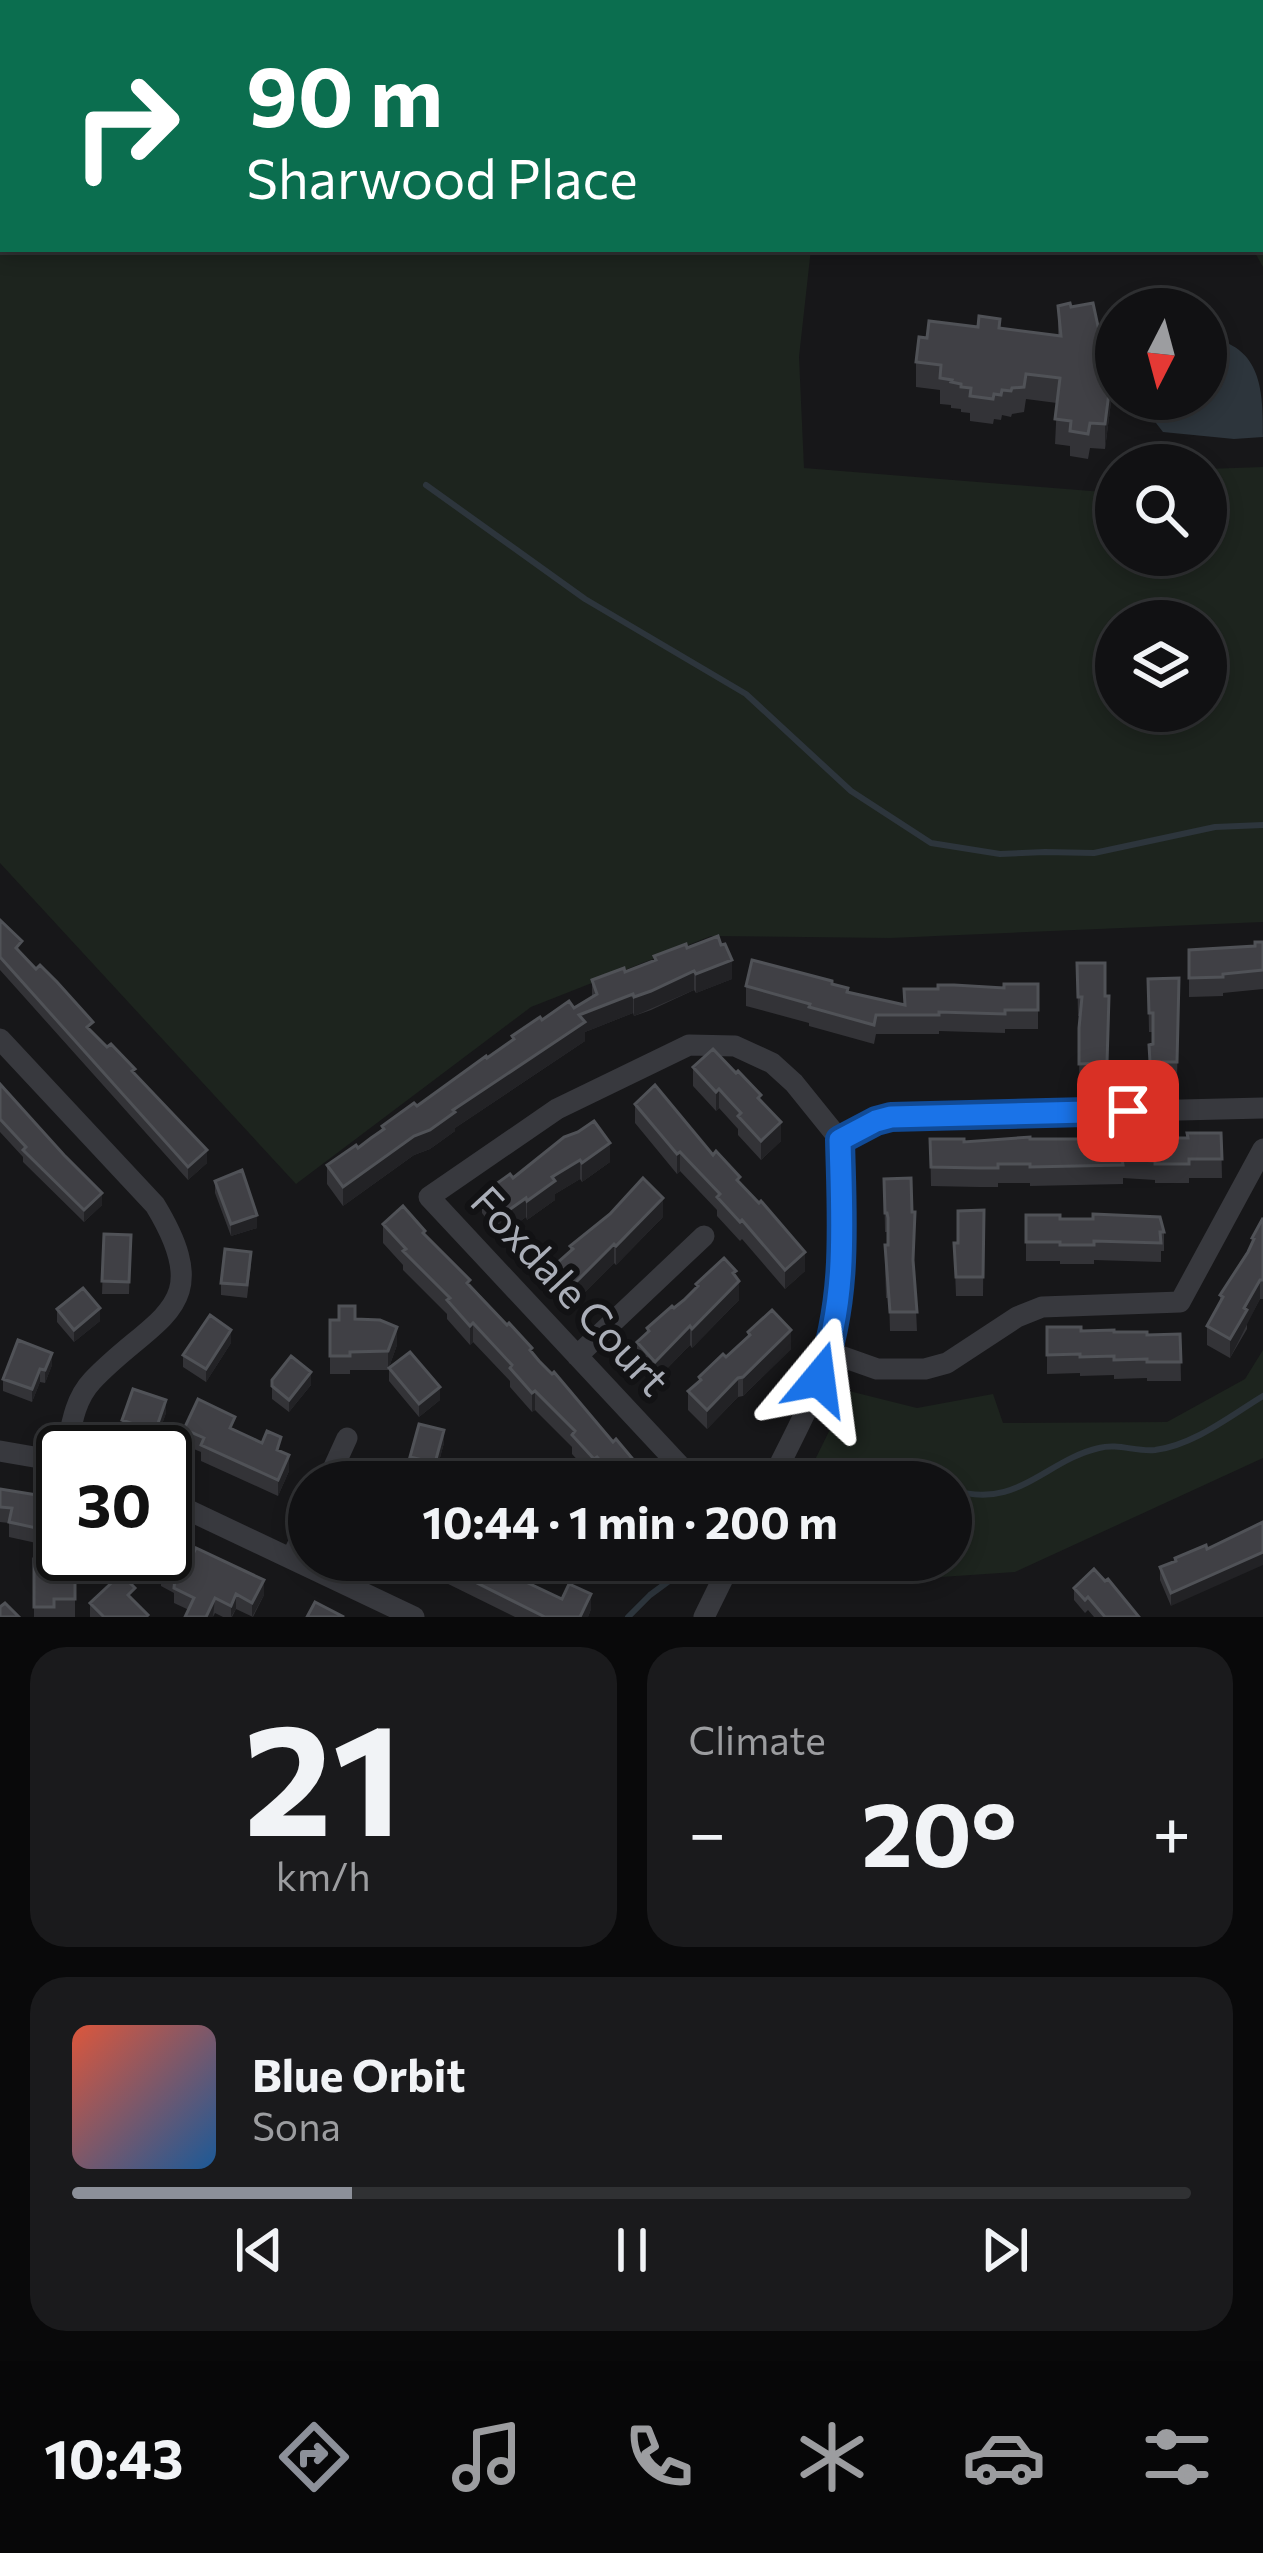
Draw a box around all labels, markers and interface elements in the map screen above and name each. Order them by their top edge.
text: 90 m [246,42,443,144]
icon: right [48,48,204,204]
text: Sharwood Place [246,144,638,210]
north arrow [1095,288,1227,420]
map controls [1095,288,1227,732]
button: search [1095,444,1227,576]
button: layers [1095,600,1227,732]
pin [1077,1060,1179,1162]
icon: arrive [1095,1078,1161,1144]
street label: Foxdale Court [461,1174,682,1405]
position arrow [756,1316,882,1442]
speed limit sign: 30 [36,1425,192,1581]
text: 10:44 · 1 min · 200 m [422,1493,838,1548]
text: 21 [244,1677,403,1868]
text: Climate [689,1715,826,1763]
text: 20° [861,1775,1017,1886]
text: − [689,1790,726,1871]
text: + [1152,1790,1191,1871]
text: km/h [276,1851,371,1899]
text: Blue Orbit [252,2046,465,2101]
text: Sona [252,2101,341,2149]
icon: previous [226,2217,292,2283]
icon: pause [599,2217,665,2283]
icon: next [972,2217,1038,2283]
icon: directions [272,2415,356,2499]
icon: music [445,2415,529,2499]
icon: phone [617,2415,701,2499]
icon: climate [790,2415,874,2499]
icon: car [962,2415,1046,2499]
icon: filters [1135,2415,1219,2499]
text: 10:43 [44,2424,183,2490]

